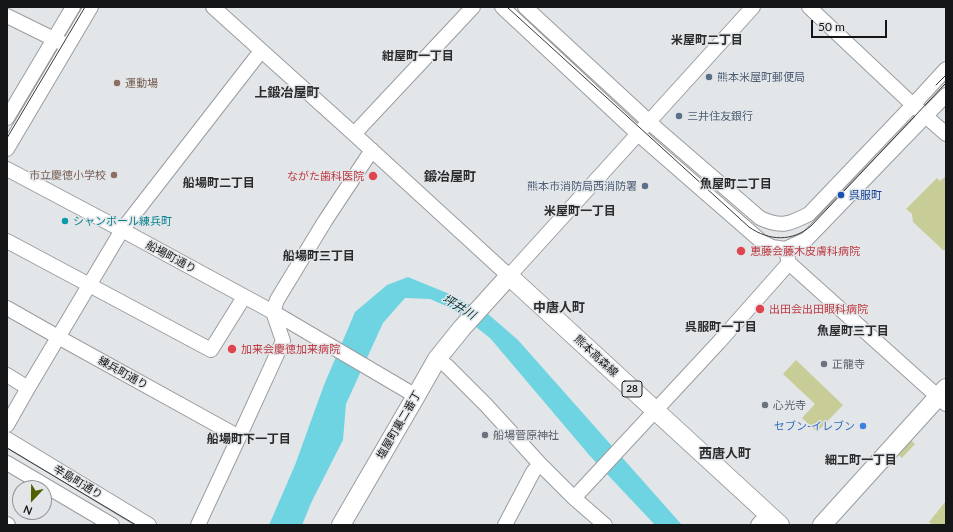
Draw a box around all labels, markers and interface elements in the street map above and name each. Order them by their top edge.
scale bar [813,12,889,38]
text: 50 m [818,19,845,34]
district label: 米屋町二丁目 [671,33,743,47]
district label: 紺屋町一丁目 [382,49,454,63]
place label: 熊本米屋町郵便局 [717,70,805,84]
marker: 熊本米屋町郵便局 [704,72,714,82]
place label: 運動場 [125,76,158,90]
marker: 運動場 [112,78,122,88]
district label: 上鍛冶屋町 [255,85,319,101]
place label: 三井住友銀行 [687,109,753,123]
marker: 三井住友銀行 [674,111,684,121]
place label: 市立慶徳小学校 [29,168,106,182]
place label: ながた歯科医院 [287,169,364,183]
district label: 鍛冶屋町 [424,169,476,185]
marker: 市立慶徳小学校 [109,170,119,180]
marker: ながた歯科医院 [367,170,379,182]
district label: 船場町二丁目 [183,176,255,190]
district label: 魚屋町二丁目 [700,177,772,191]
place label: 熊本市消防局西消防署 [527,179,637,193]
marker: 熊本市消防局西消防署 [640,181,650,191]
place label: 呉服町 [849,188,882,202]
marker: 呉服町 [836,190,846,200]
district label: 米屋町一丁目 [544,204,616,218]
place label: シャンボール練兵町 [73,214,172,228]
marker: シャンボール練兵町 [60,216,70,226]
street label: 船場町通り [144,238,198,276]
place label: 恵藤会藤木皮膚科病院 [750,244,860,258]
marker: 恵藤会藤木皮膚科病院 [735,245,747,257]
district label: 船場町三丁目 [283,249,355,263]
water label: 坪井川 [440,292,478,322]
district label: 中唐人町 [533,300,585,316]
place label: 出田会出田眼科病院 [769,302,868,316]
marker: 出田会出田眼科病院 [754,303,766,315]
district label: 呉服町一丁目 [685,320,757,334]
district label: 魚屋町三丁目 [817,324,889,338]
street label: 熊本高森線 [571,332,621,380]
place label: 加来会慶徳加来病院 [241,342,340,356]
marker: 加来会慶徳加来病院 [226,343,238,355]
street label: 練兵町通り [96,354,150,392]
place label: 正龍寺 [832,357,865,371]
marker: 正龍寺 [819,359,829,369]
road number: 28 [622,381,642,397]
street label: 塩屋町裏二番丁 [374,388,424,462]
place label: 心光寺 [773,398,806,412]
marker: 心光寺 [760,400,770,410]
place label: セブン-イレブン [774,419,855,433]
marker: セブン-イレブン [858,421,868,431]
place label: 船場菅原神社 [493,428,559,442]
marker: 船場菅原神社 [480,430,490,440]
district label: 船場町下一丁目 [207,432,291,446]
district label: 西唐人町 [699,446,751,462]
district label: 細工町一丁目 [825,453,897,467]
street label: 辛島町通り [51,462,105,502]
north arrow [12,480,52,520]
text: N [21,503,34,518]

